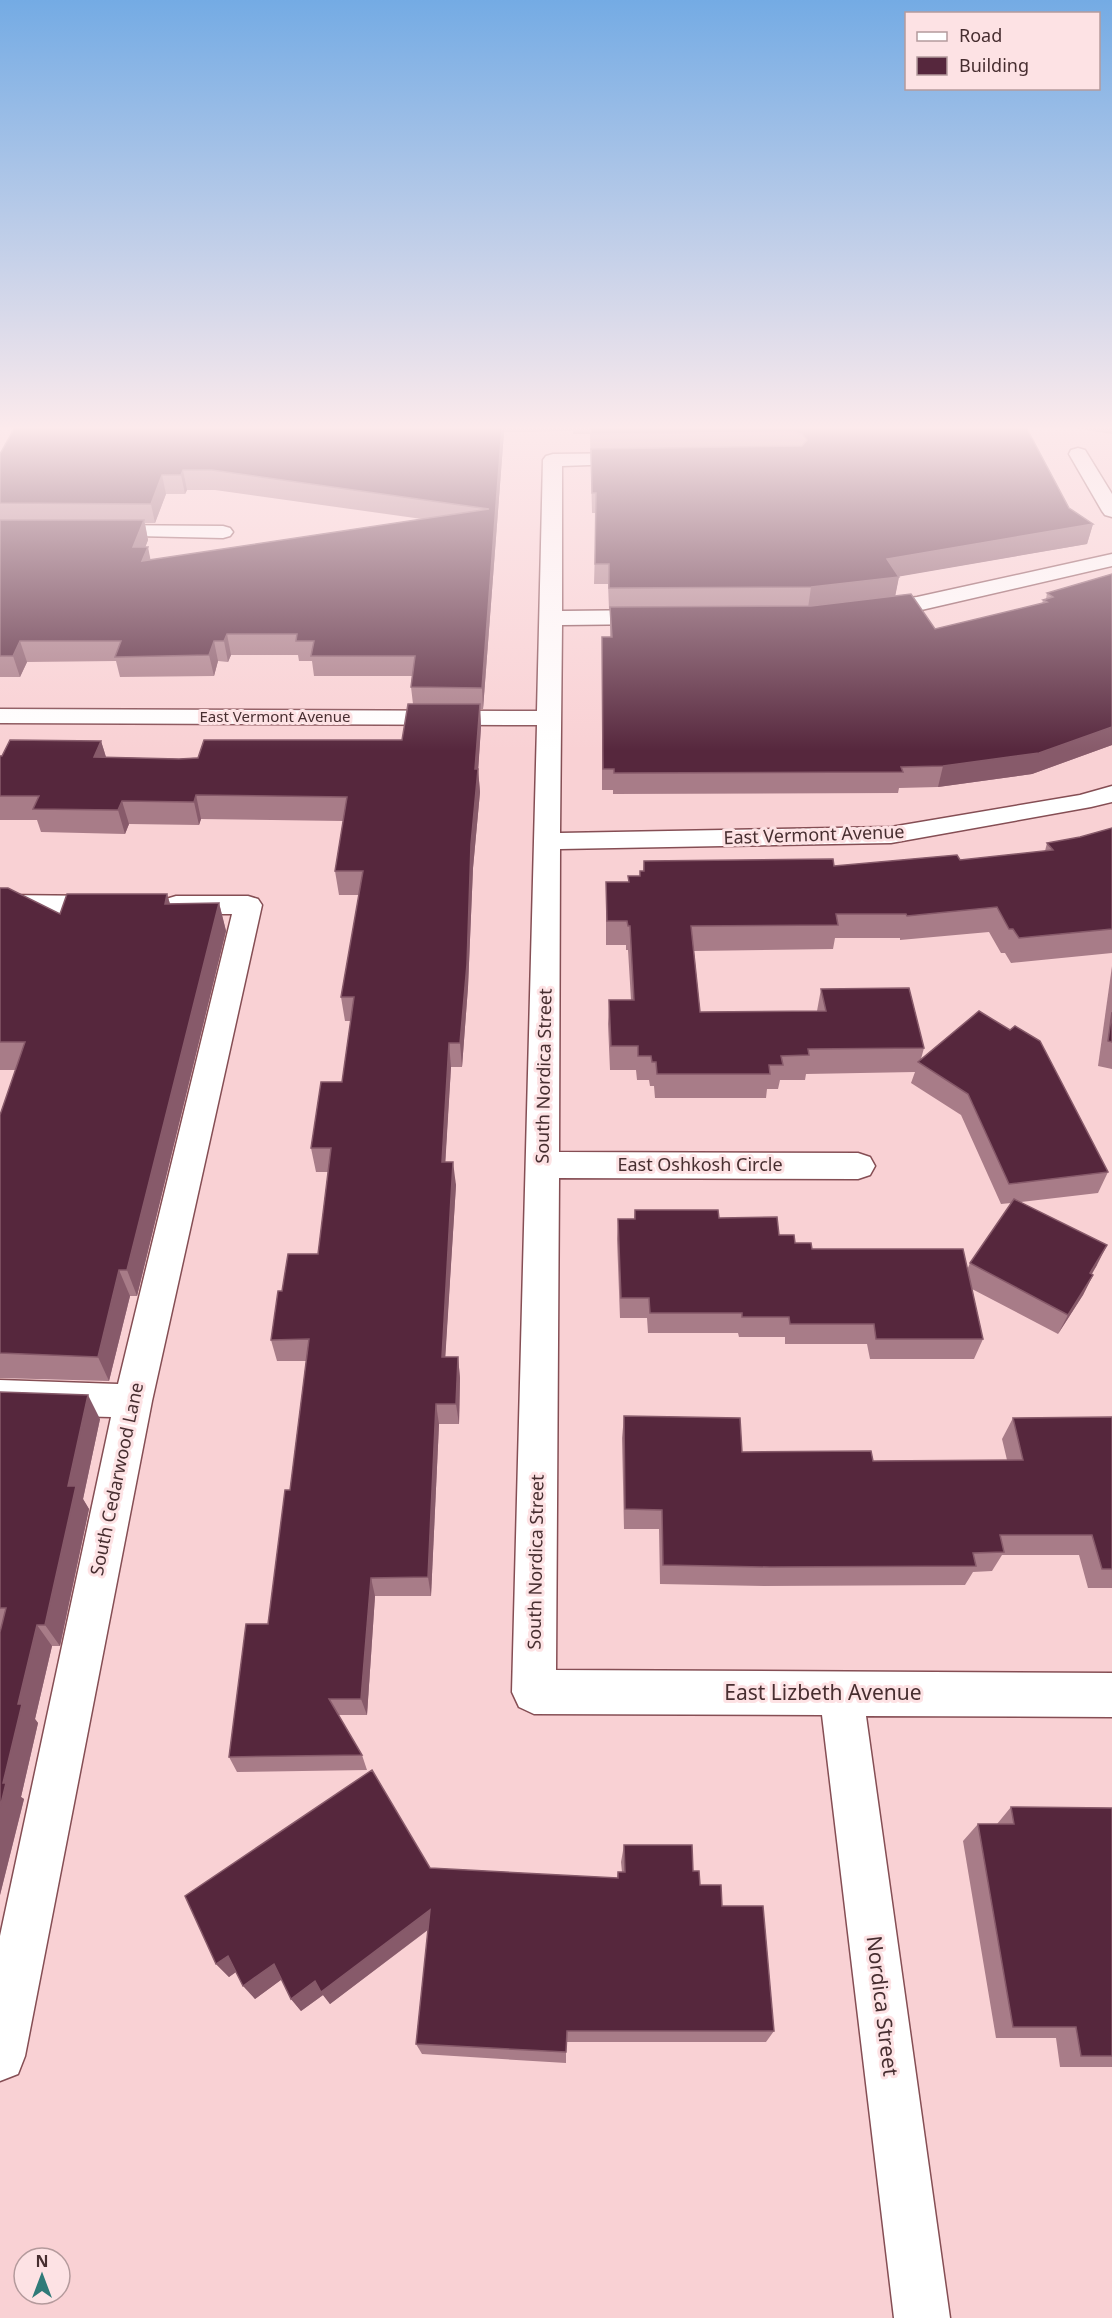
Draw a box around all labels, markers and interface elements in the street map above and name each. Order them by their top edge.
legend [905,12,1100,90]
text: Road [959,23,1002,47]
text: Building [959,53,1029,77]
street label: East Vermont Avenue [200,706,350,726]
street label: East Vermont Avenue [723,819,905,849]
street label: South Nordica Street [529,988,557,1164]
street label: East Oshkosh Circle [617,1152,783,1176]
street label: South Cedarwood Lane [84,1380,148,1578]
street label: South Nordica Street [521,1474,549,1650]
street label: East Lizbeth Avenue [724,1678,922,1706]
street label: Nordica Street [860,1934,906,2078]
north arrow [12,2246,72,2306]
text: N [35,2250,49,2272]

